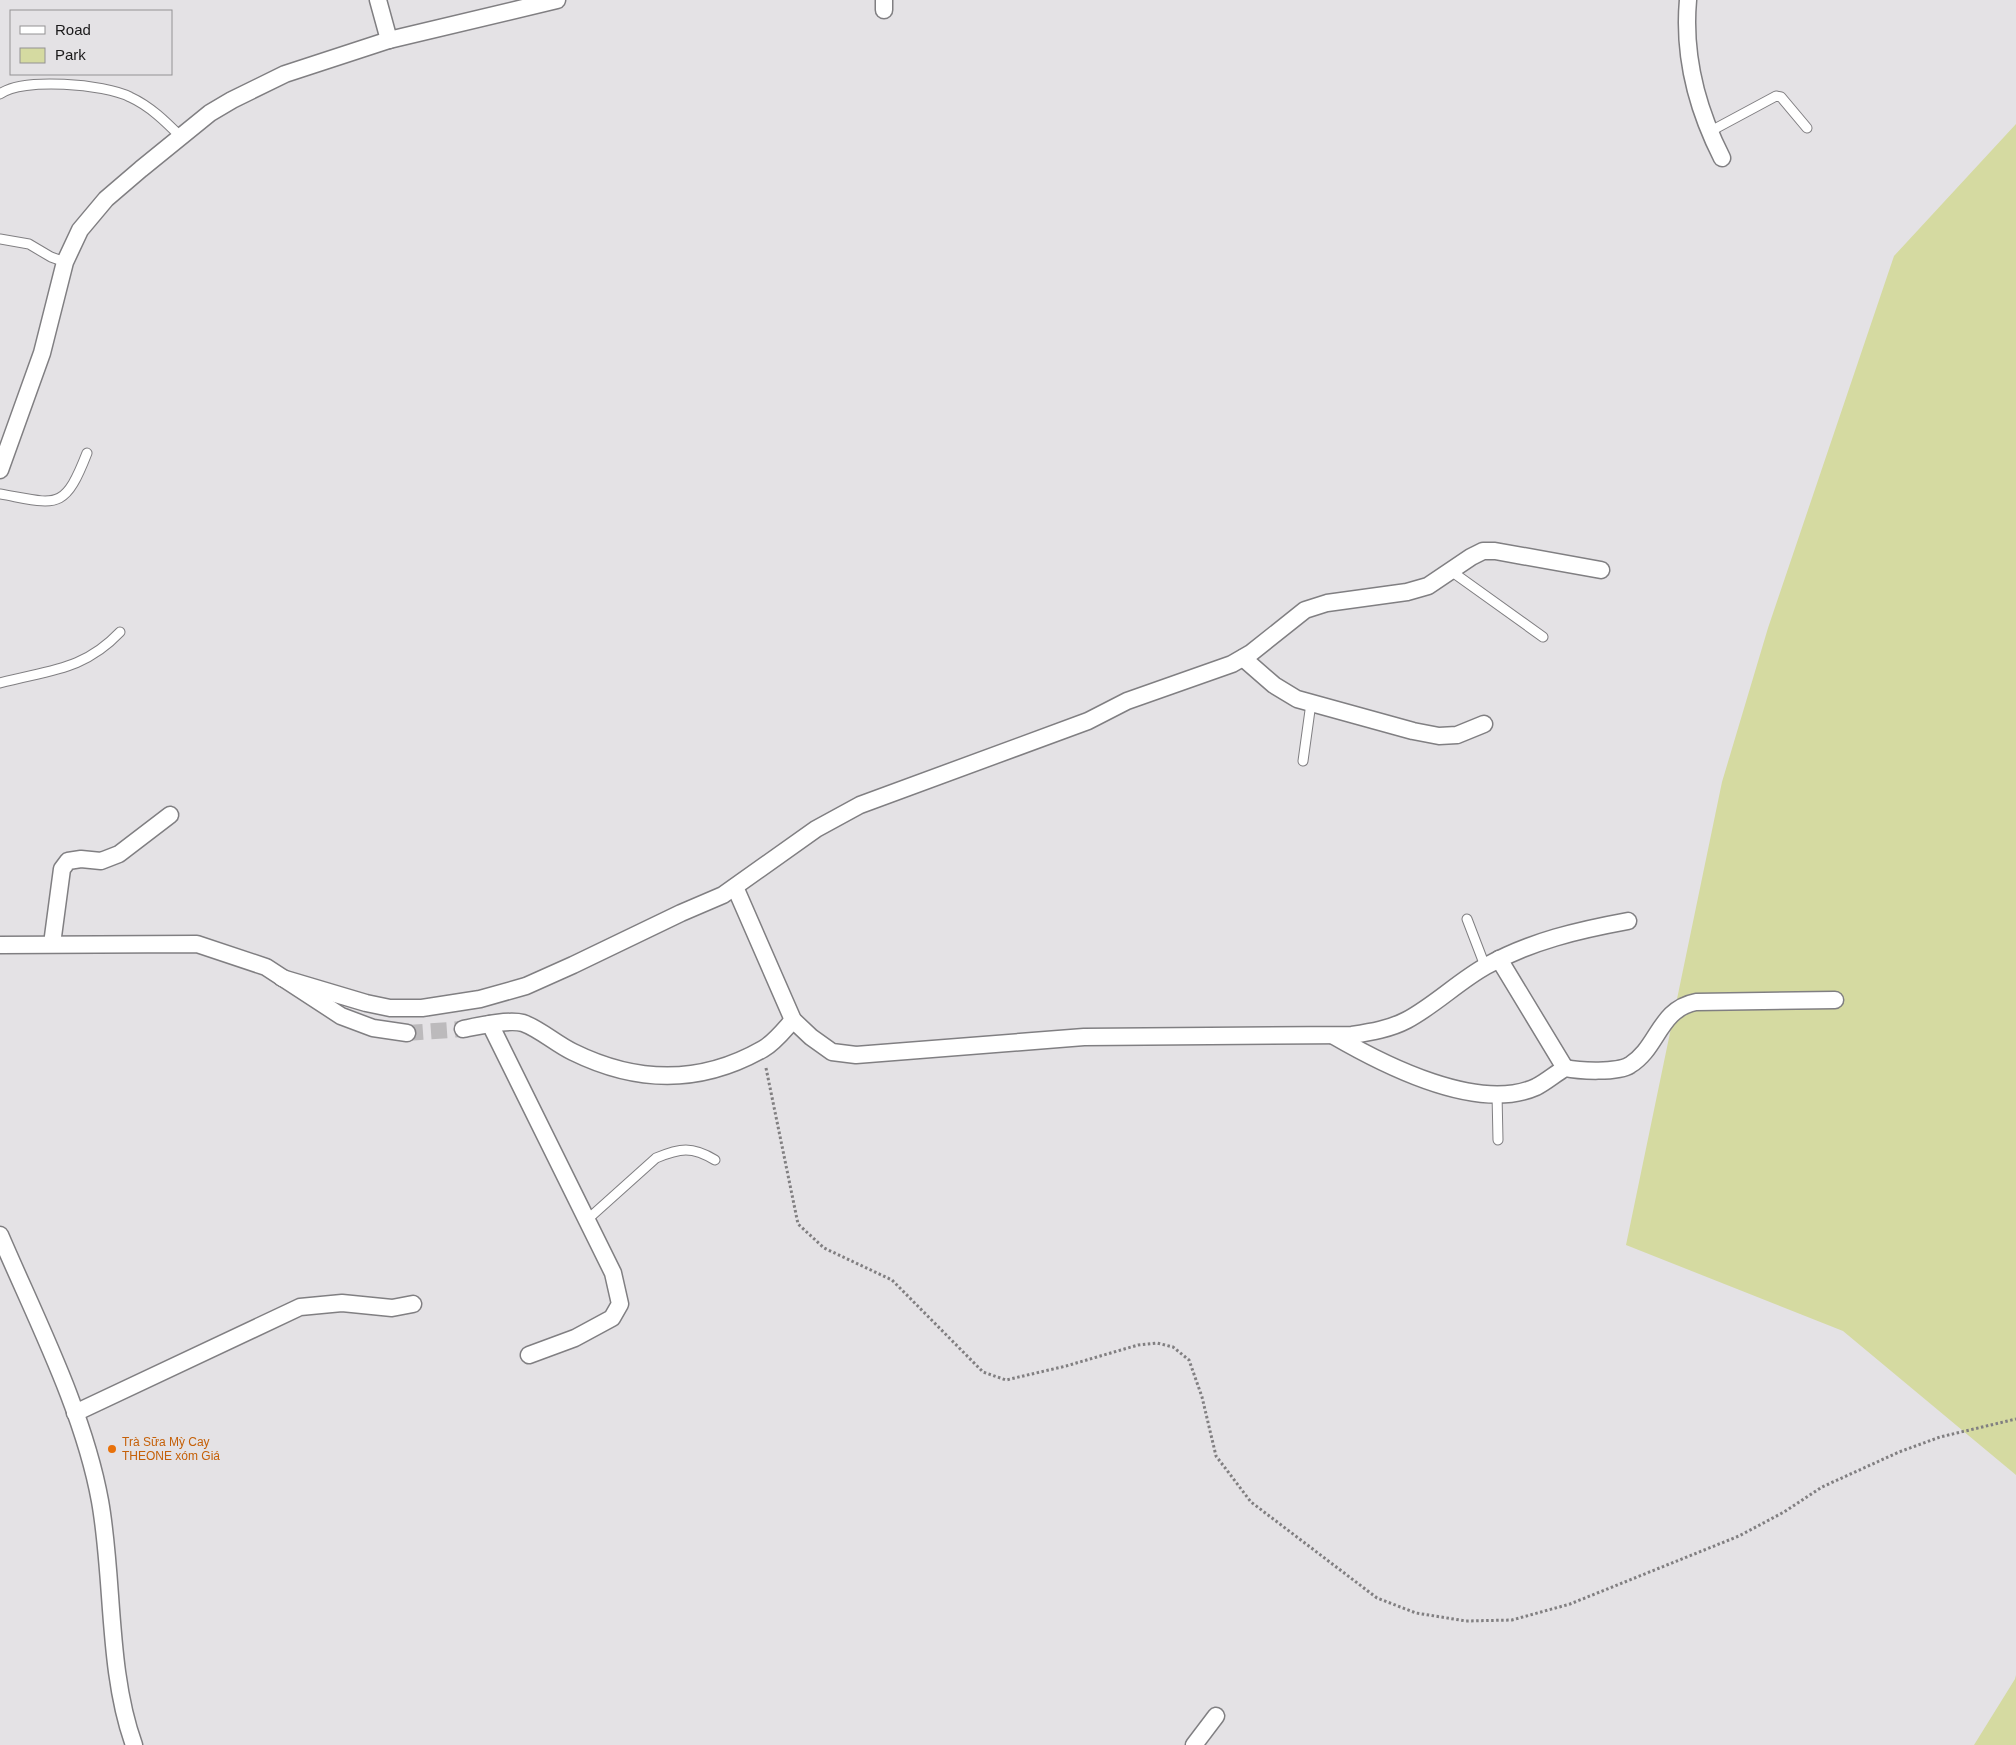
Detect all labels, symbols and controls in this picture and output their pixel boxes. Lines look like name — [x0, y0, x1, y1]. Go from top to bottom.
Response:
legend — [10, 10, 172, 75]
text: Road — [55, 21, 91, 38]
text: Park — [55, 46, 86, 63]
place label: Trà Sữa Mỳ Cay THEONE xóm Giá — [122, 1435, 220, 1463]
marker: Trà Sữa Mỳ Cay THEONE xóm Giá — [106, 1443, 118, 1455]

